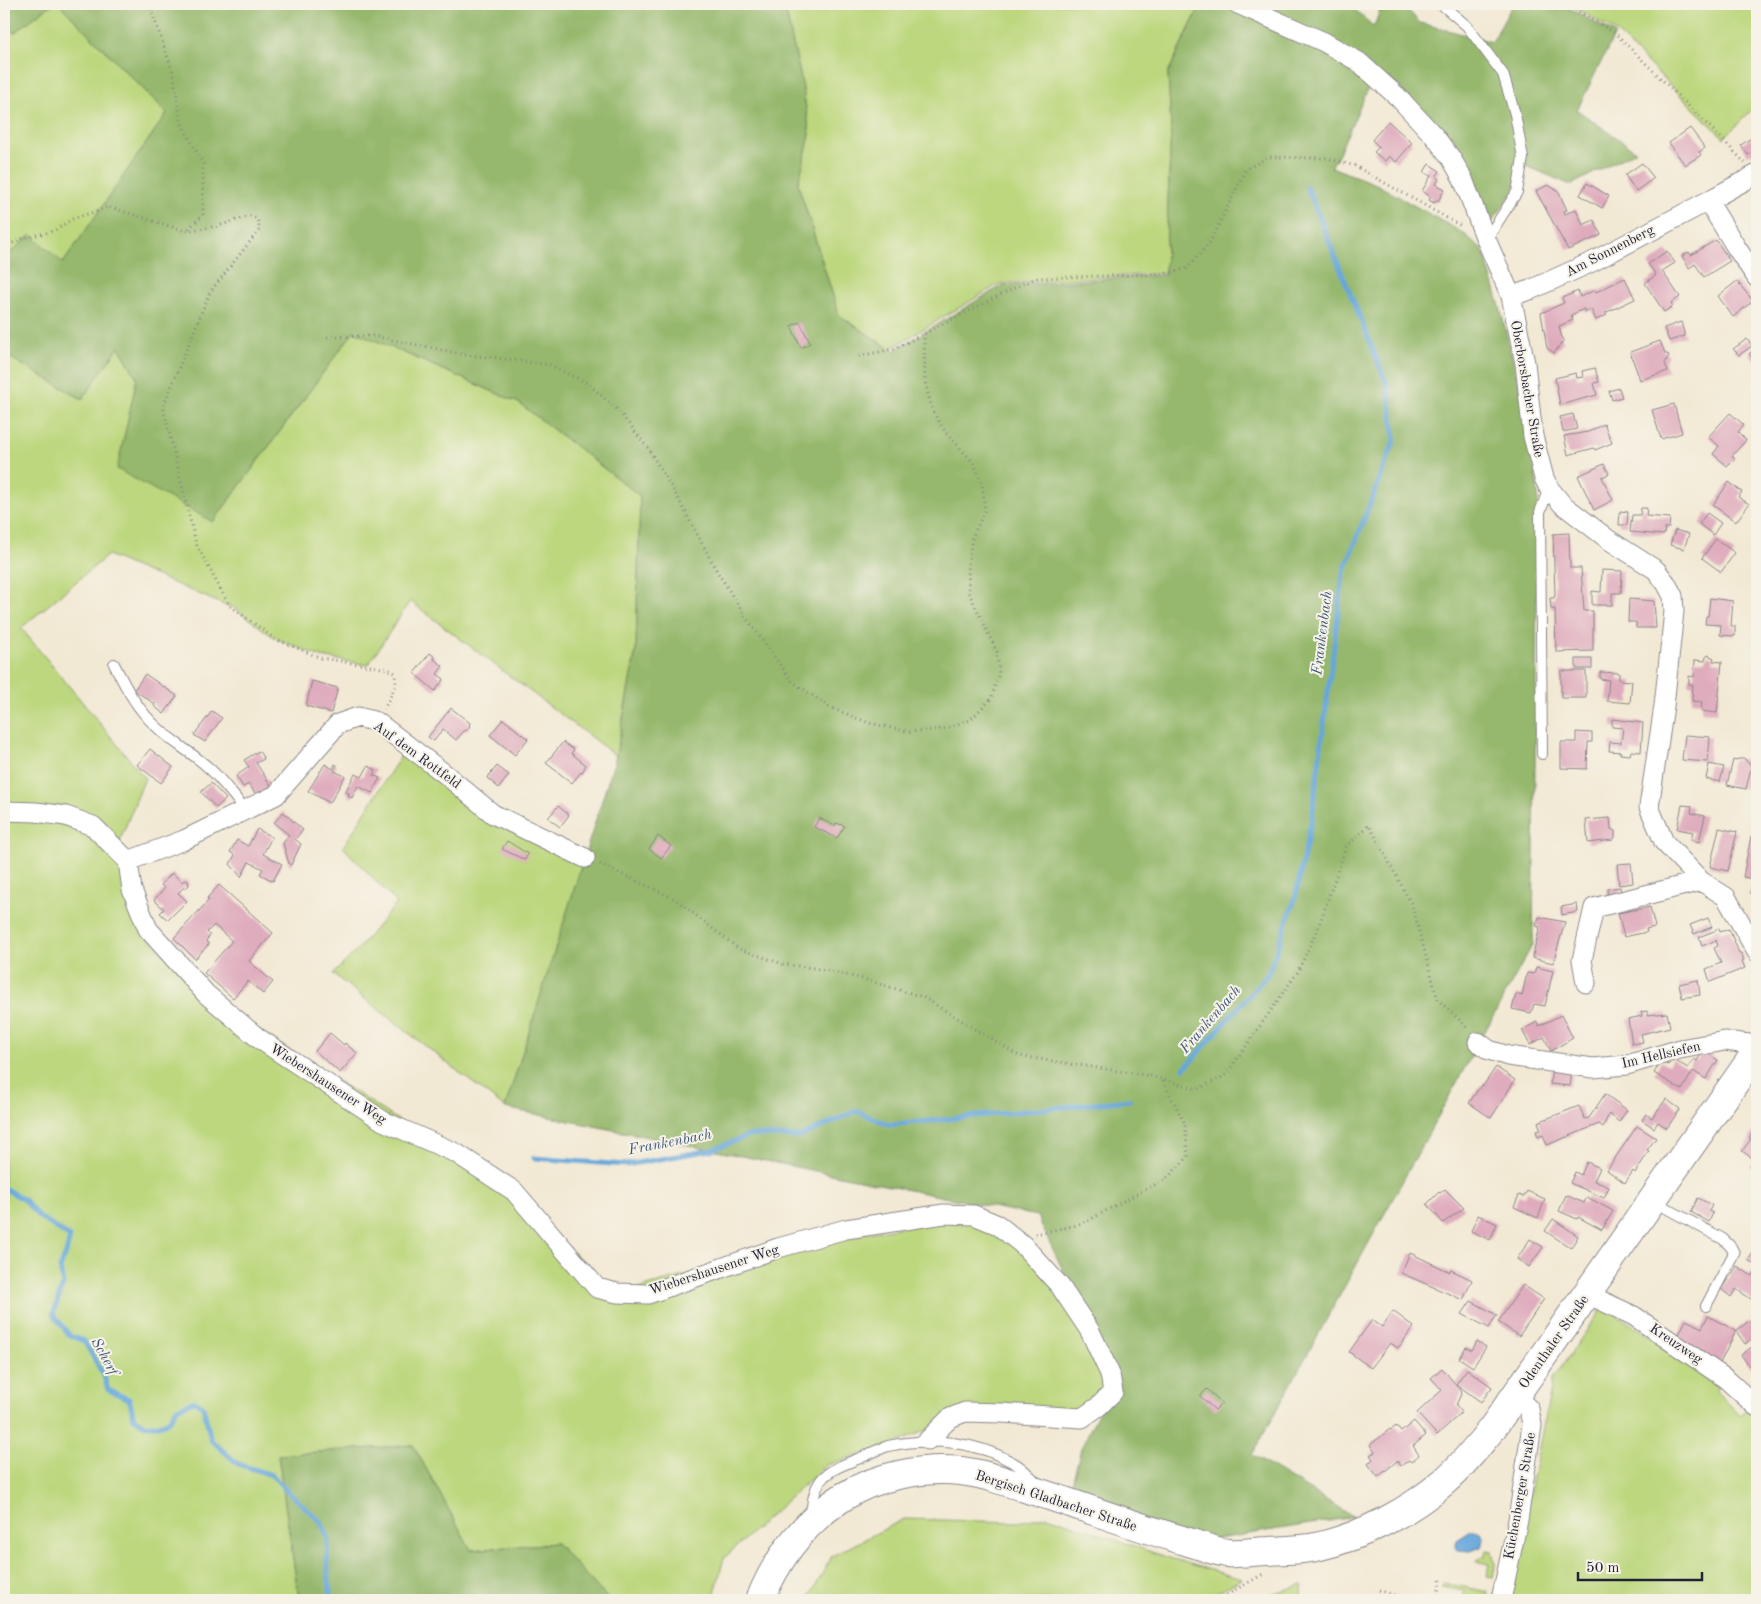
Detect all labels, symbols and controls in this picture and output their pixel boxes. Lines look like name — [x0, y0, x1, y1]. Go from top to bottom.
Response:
street label: Am Sonnenberg — [1563, 222, 1657, 279]
street label: Oberborsbacher Straße — [1508, 319, 1546, 459]
water label: Frankenbach — [1310, 590, 1336, 677]
street label: Auf dem Rottfeld — [371, 719, 463, 791]
water label: Frankenbach — [1177, 983, 1245, 1058]
street label: Im Hellsiefen — [1620, 1039, 1702, 1071]
street label: Wiebershausener Weg — [267, 1041, 389, 1127]
water label: Frankenbach — [626, 1128, 713, 1159]
street label: Wiebershausener Weg — [647, 1242, 781, 1298]
street label: Odenthaler Straße — [1517, 1293, 1591, 1391]
street label: Kreuzweg — [1647, 1321, 1705, 1367]
water label: Scherf — [88, 1336, 121, 1380]
street label: Küchenberger Straße — [1502, 1431, 1538, 1561]
street label: Bergisch Gladbacher Straße — [974, 1468, 1138, 1534]
scale bar — [1578, 1549, 1702, 1581]
text: 50 m — [1586, 1561, 1620, 1576]

